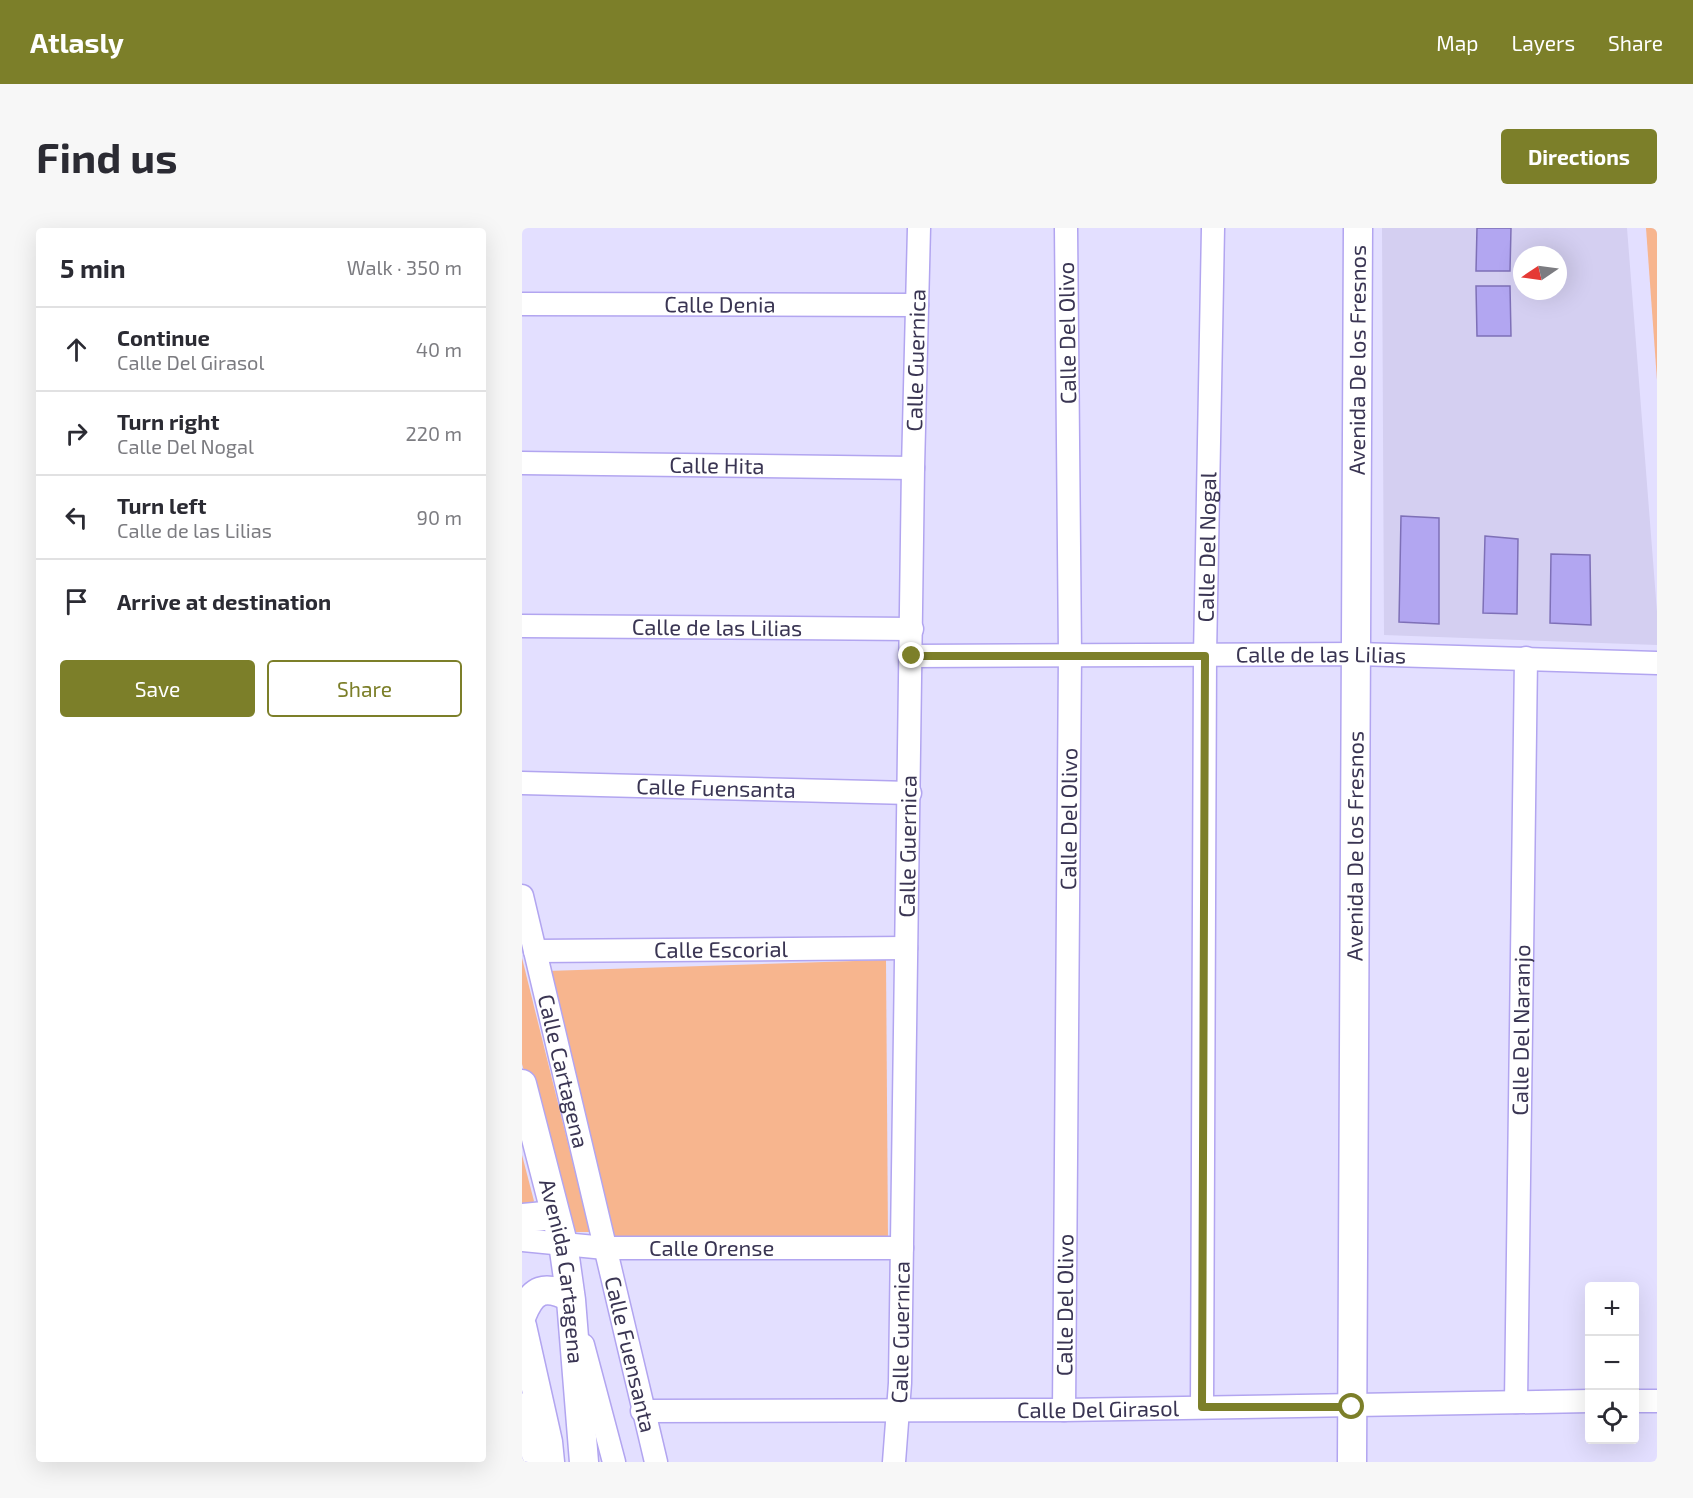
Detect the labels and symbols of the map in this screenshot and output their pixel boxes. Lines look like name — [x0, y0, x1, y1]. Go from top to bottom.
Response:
street label: Avenida De los Fresnos — [1343, 245, 1370, 475]
north arrow — [1513, 246, 1567, 300]
street label: Calle Del Olivo — [1052, 262, 1080, 404]
street label: Calle Guernica — [900, 289, 929, 432]
street label: Calle Denia — [664, 290, 776, 317]
street label: Calle Hita — [669, 451, 765, 478]
street label: Calle Del Nogal — [1192, 471, 1220, 623]
street label: Calle de las Lilias — [632, 613, 802, 640]
street label: Calle de las Lilias — [1236, 640, 1407, 667]
route end — [898, 642, 924, 668]
street label: Avenida De los Fresnos — [1340, 731, 1368, 961]
street label: Calle Del Olivo — [1054, 748, 1081, 890]
street label: Calle Fuensanta — [636, 772, 796, 802]
street label: Calle Guernica — [893, 775, 921, 918]
street label: Calle Escorial — [654, 935, 789, 962]
street label: Calle Del Naranjo — [1506, 944, 1535, 1116]
street label: Calle Cartagena — [534, 991, 595, 1150]
street label: Avenida Cartagena — [535, 1176, 590, 1365]
street label: Calle Orense — [649, 1234, 774, 1260]
street label: Calle Del Olivo — [1050, 1234, 1077, 1376]
street label: Calle Guernica — [884, 1261, 914, 1404]
street label: Calle Fuensanta — [600, 1273, 663, 1435]
route start — [1338, 1393, 1364, 1419]
street label: Calle Del Girasol — [1017, 1394, 1180, 1422]

